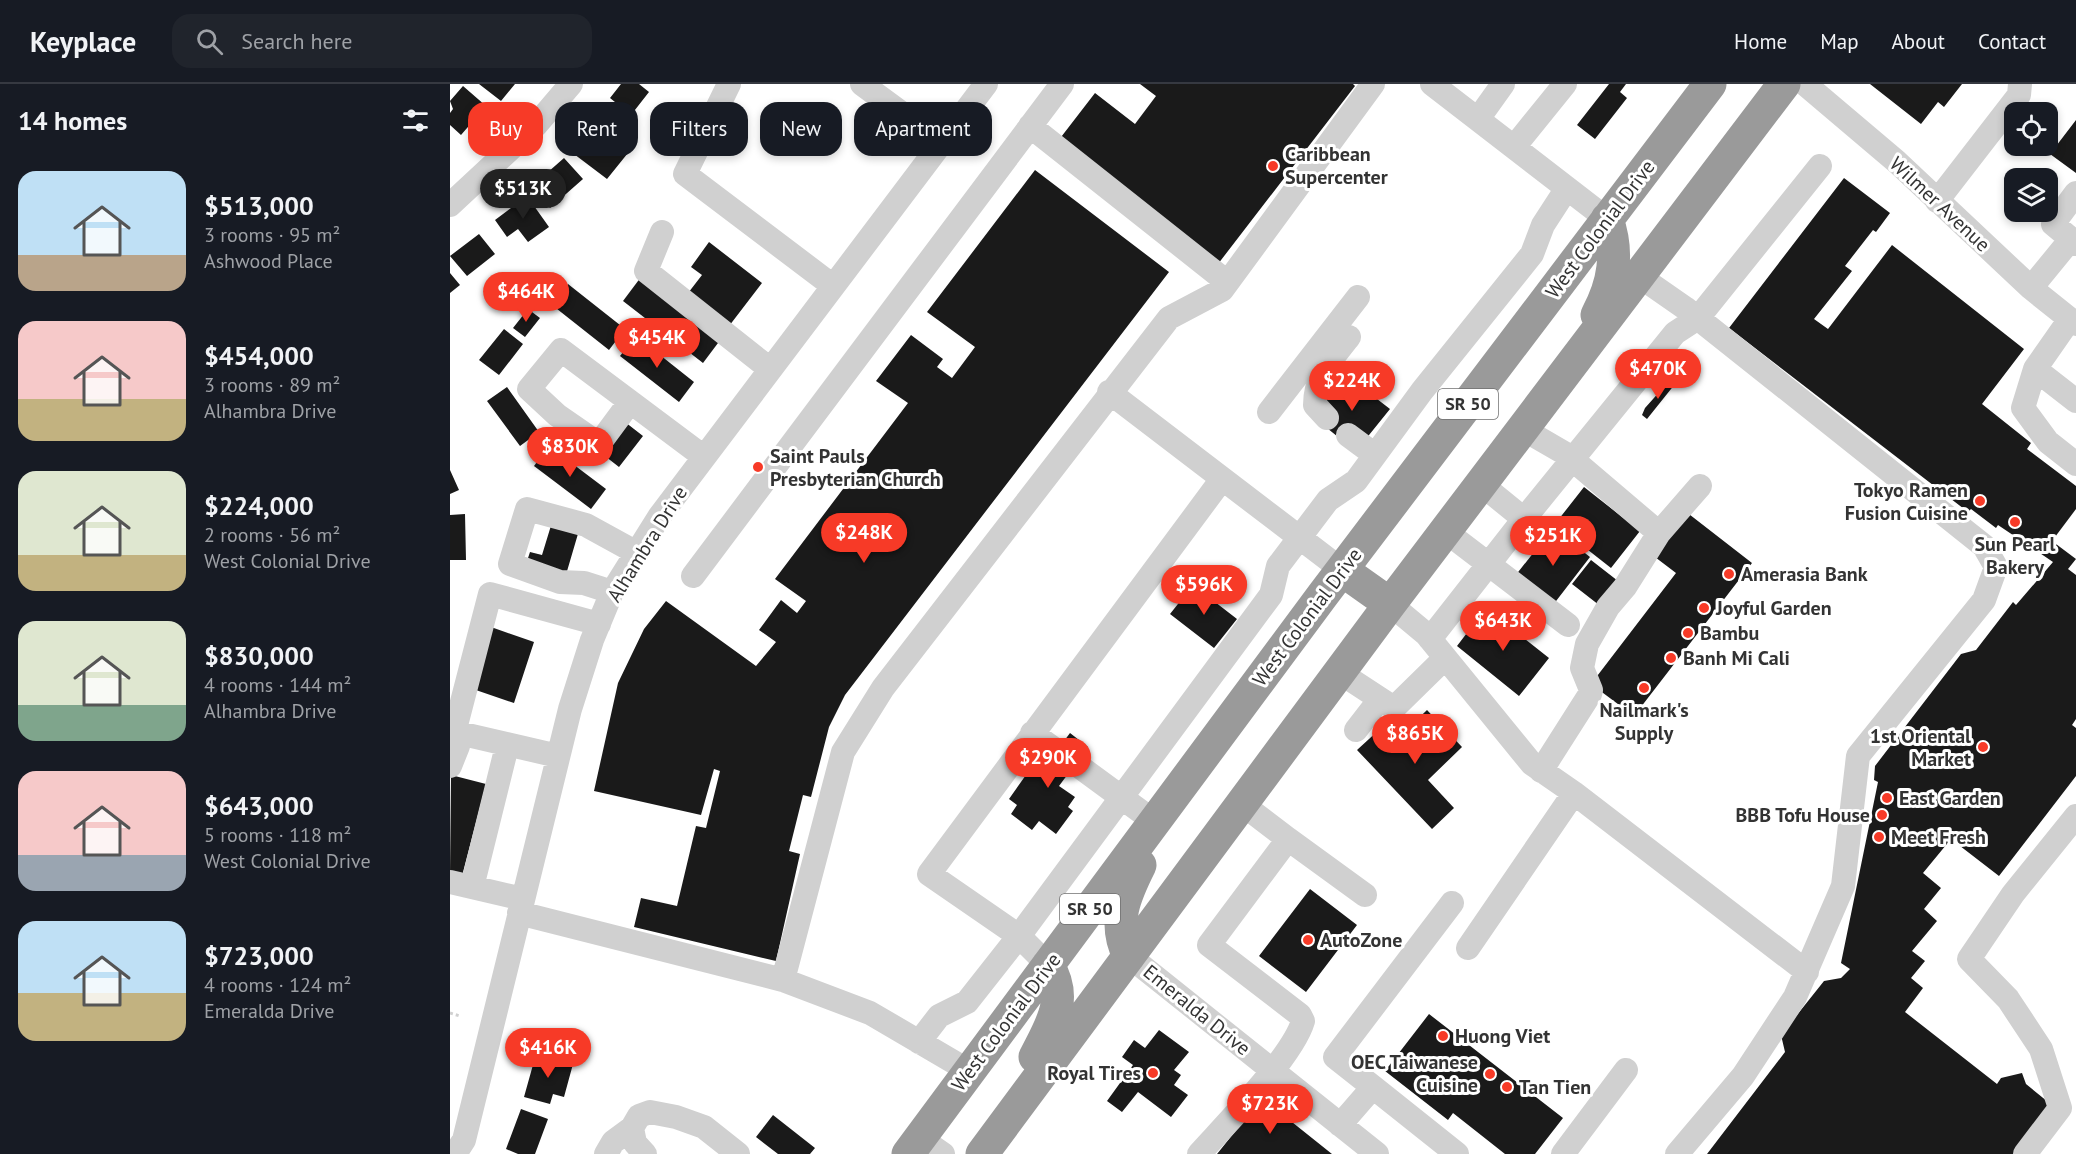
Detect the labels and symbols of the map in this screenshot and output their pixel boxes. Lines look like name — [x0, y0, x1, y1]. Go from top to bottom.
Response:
place label: Caribbean Supercenter — [1285, 141, 1388, 190]
street label: Wilmer Avenue — [1884, 151, 1996, 257]
street label: West Colonial Drive — [1539, 155, 1661, 303]
marker: Caribbean Supercenter — [1266, 159, 1280, 173]
pin: $513K — [481, 169, 565, 220]
pin: $464K — [484, 272, 568, 323]
pin: $454K — [615, 318, 699, 369]
pin: $470K — [1616, 349, 1700, 400]
pin: $224K — [1310, 361, 1394, 412]
road number: SR 50 — [1438, 389, 1498, 419]
pin: $830K — [528, 427, 612, 478]
place label: Saint Pauls Presbyterian Church — [770, 443, 941, 492]
marker: Saint Pauls Presbyterian Church — [751, 460, 765, 474]
place label: Tokyo Ramen Fusion Cuisine — [1845, 477, 1968, 526]
street label: Alhambra Drive — [601, 481, 693, 607]
marker: Tokyo Ramen Fusion Cuisine — [1973, 494, 1987, 508]
pin: $248K — [822, 513, 906, 564]
marker: Sun Pearl Bakery — [2008, 515, 2022, 529]
pin: $251K — [1511, 516, 1595, 567]
place label: Sun Pearl Bakery — [1974, 531, 2056, 580]
street label: West Colonial Drive — [1246, 543, 1368, 691]
place label: Amerasia Bank — [1741, 561, 1868, 587]
pin: $596K — [1162, 565, 1246, 616]
marker: Amerasia Bank — [1722, 567, 1736, 581]
place label: Joyful Garden — [1715, 595, 1832, 621]
pin: $643K — [1461, 601, 1545, 652]
marker: Joyful Garden — [1697, 601, 1711, 615]
place label: Bambu — [1700, 620, 1759, 646]
marker: Bambu — [1681, 626, 1695, 640]
place label: Banh Mi Cali — [1683, 645, 1790, 671]
marker: Banh Mi Cali — [1664, 651, 1678, 665]
marker: Nailmark's Supply — [1637, 681, 1651, 695]
place label: Nailmark's Supply — [1599, 697, 1689, 746]
pin: $865K — [1373, 714, 1457, 765]
place label: 1st Oriental Market — [1870, 723, 1971, 772]
pin: $290K — [1006, 738, 1090, 789]
marker: 1st Oriental Market — [1976, 740, 1990, 754]
place label: East Garden — [1899, 785, 2001, 811]
marker: East Garden — [1880, 791, 1894, 805]
place label: BBB Tofu House — [1736, 802, 1870, 828]
marker: BBB Tofu House — [1875, 808, 1889, 822]
place label: Meet Fresh — [1891, 824, 1986, 850]
marker: Meet Fresh — [1872, 830, 1886, 844]
road number: SR 50 — [1060, 894, 1120, 924]
place label: AutoZone — [1320, 927, 1402, 953]
marker: AutoZone — [1301, 933, 1315, 947]
street label: West Colonial Drive — [945, 948, 1067, 1096]
street label: Emeralda Drive — [1138, 959, 1256, 1061]
place label: Huong Viet — [1455, 1023, 1550, 1049]
pin: $416K — [506, 1028, 590, 1079]
marker: Huong Viet — [1436, 1029, 1450, 1043]
place label: OEC Taiwanese Cuisine — [1351, 1049, 1478, 1098]
place label: Royal Tires — [1047, 1060, 1141, 1086]
marker: Royal Tires — [1146, 1066, 1160, 1080]
marker: OEC Taiwanese Cuisine — [1483, 1067, 1497, 1081]
place label: Tan Tien — [1519, 1074, 1591, 1100]
marker: Tan Tien — [1500, 1080, 1514, 1094]
pin: $723K — [1228, 1084, 1312, 1135]

